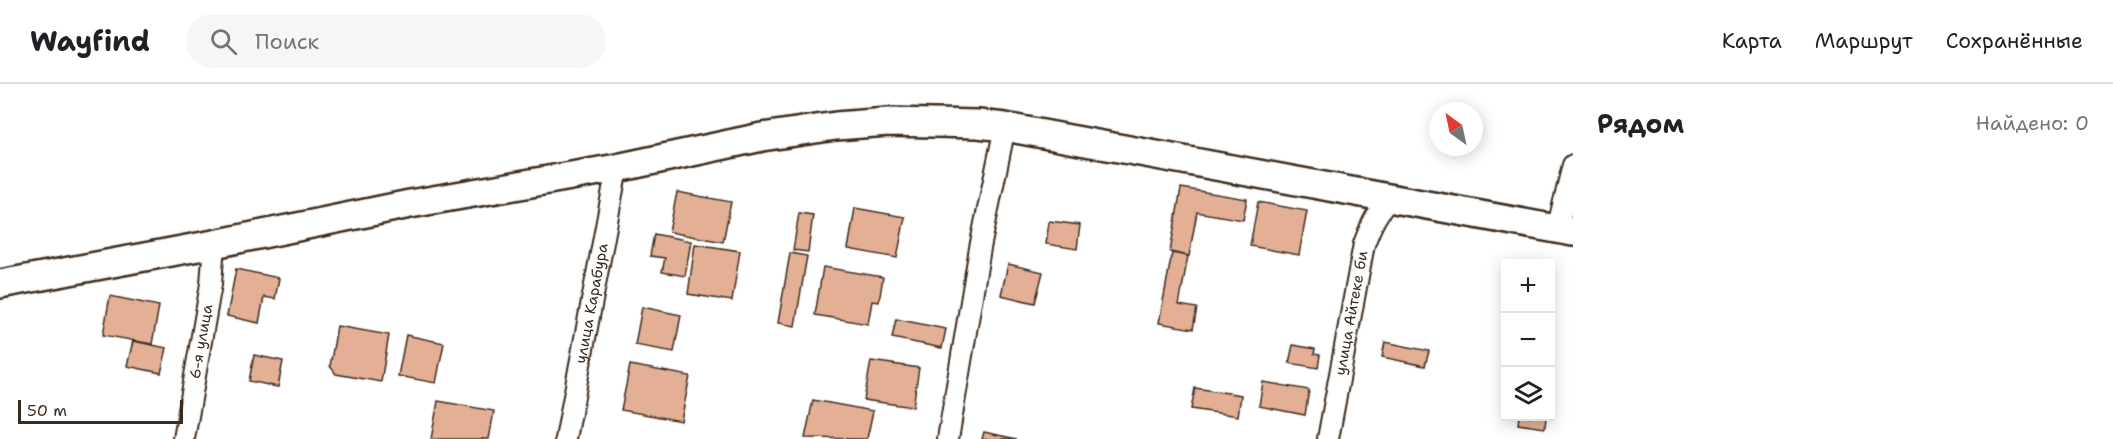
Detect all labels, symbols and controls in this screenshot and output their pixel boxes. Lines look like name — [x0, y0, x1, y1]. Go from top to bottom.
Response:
search box — [186, 14, 606, 68]
text: Wayfind — [30, 22, 150, 60]
icon: search — [207, 25, 240, 58]
text: Поиск — [255, 27, 319, 56]
text: Карта — [1722, 27, 1782, 55]
text: Маршрут — [1815, 27, 1913, 55]
text: Сохранённые — [1946, 27, 2083, 55]
north arrow — [1429, 102, 1483, 156]
text: Рядом — [1597, 106, 1684, 141]
text: Найдено: 0 — [1976, 110, 2089, 136]
street label: улица Карабура — [570, 241, 613, 365]
street label: улица Айтеке би — [1330, 249, 1373, 377]
map controls — [1501, 259, 1555, 421]
button: + — [1501, 259, 1555, 313]
street label: 6-я улица — [185, 302, 217, 380]
button: − — [1501, 313, 1555, 367]
button: layers — [1501, 367, 1555, 421]
scale bar — [18, 397, 183, 424]
text: 50 m — [27, 400, 67, 421]

